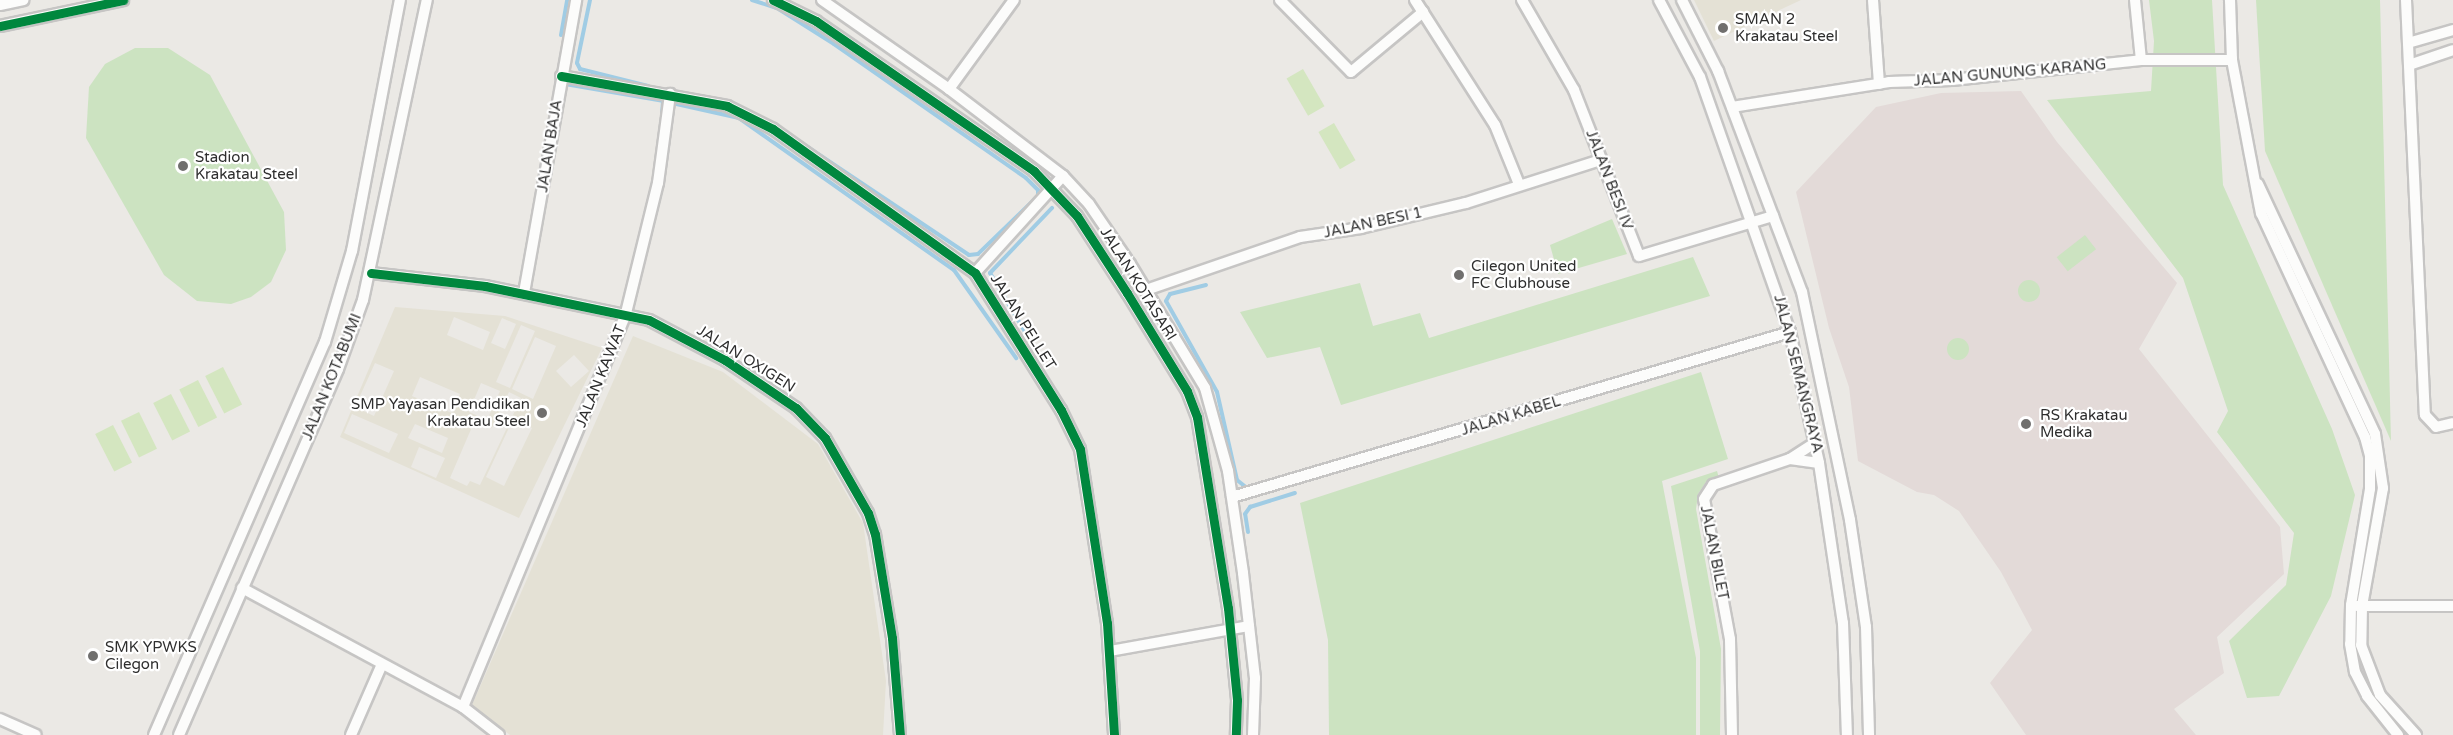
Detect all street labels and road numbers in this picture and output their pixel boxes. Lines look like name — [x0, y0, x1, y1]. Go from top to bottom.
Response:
street label: JALAN GUNUNG KARANG — [1913, 56, 2107, 90]
street label: JALAN BAJA — [534, 98, 566, 194]
street label: JALAN BESI IV — [1582, 127, 1636, 233]
street label: JALAN BESI 1 — [1322, 204, 1424, 242]
street label: JALAN KOTASARI — [1096, 224, 1180, 344]
street label: JALAN PELLET — [986, 271, 1060, 373]
street label: JALAN SEMANGRAYA — [1770, 293, 1826, 455]
street label: JALAN KOTABUMI — [298, 311, 366, 443]
street label: JALAN KAWAT — [572, 322, 630, 430]
street label: JALAN OXIGEN — [693, 322, 799, 396]
street label: JALAN KABEL — [1459, 392, 1563, 440]
street label: JALAN BILET — [1696, 504, 1732, 602]

